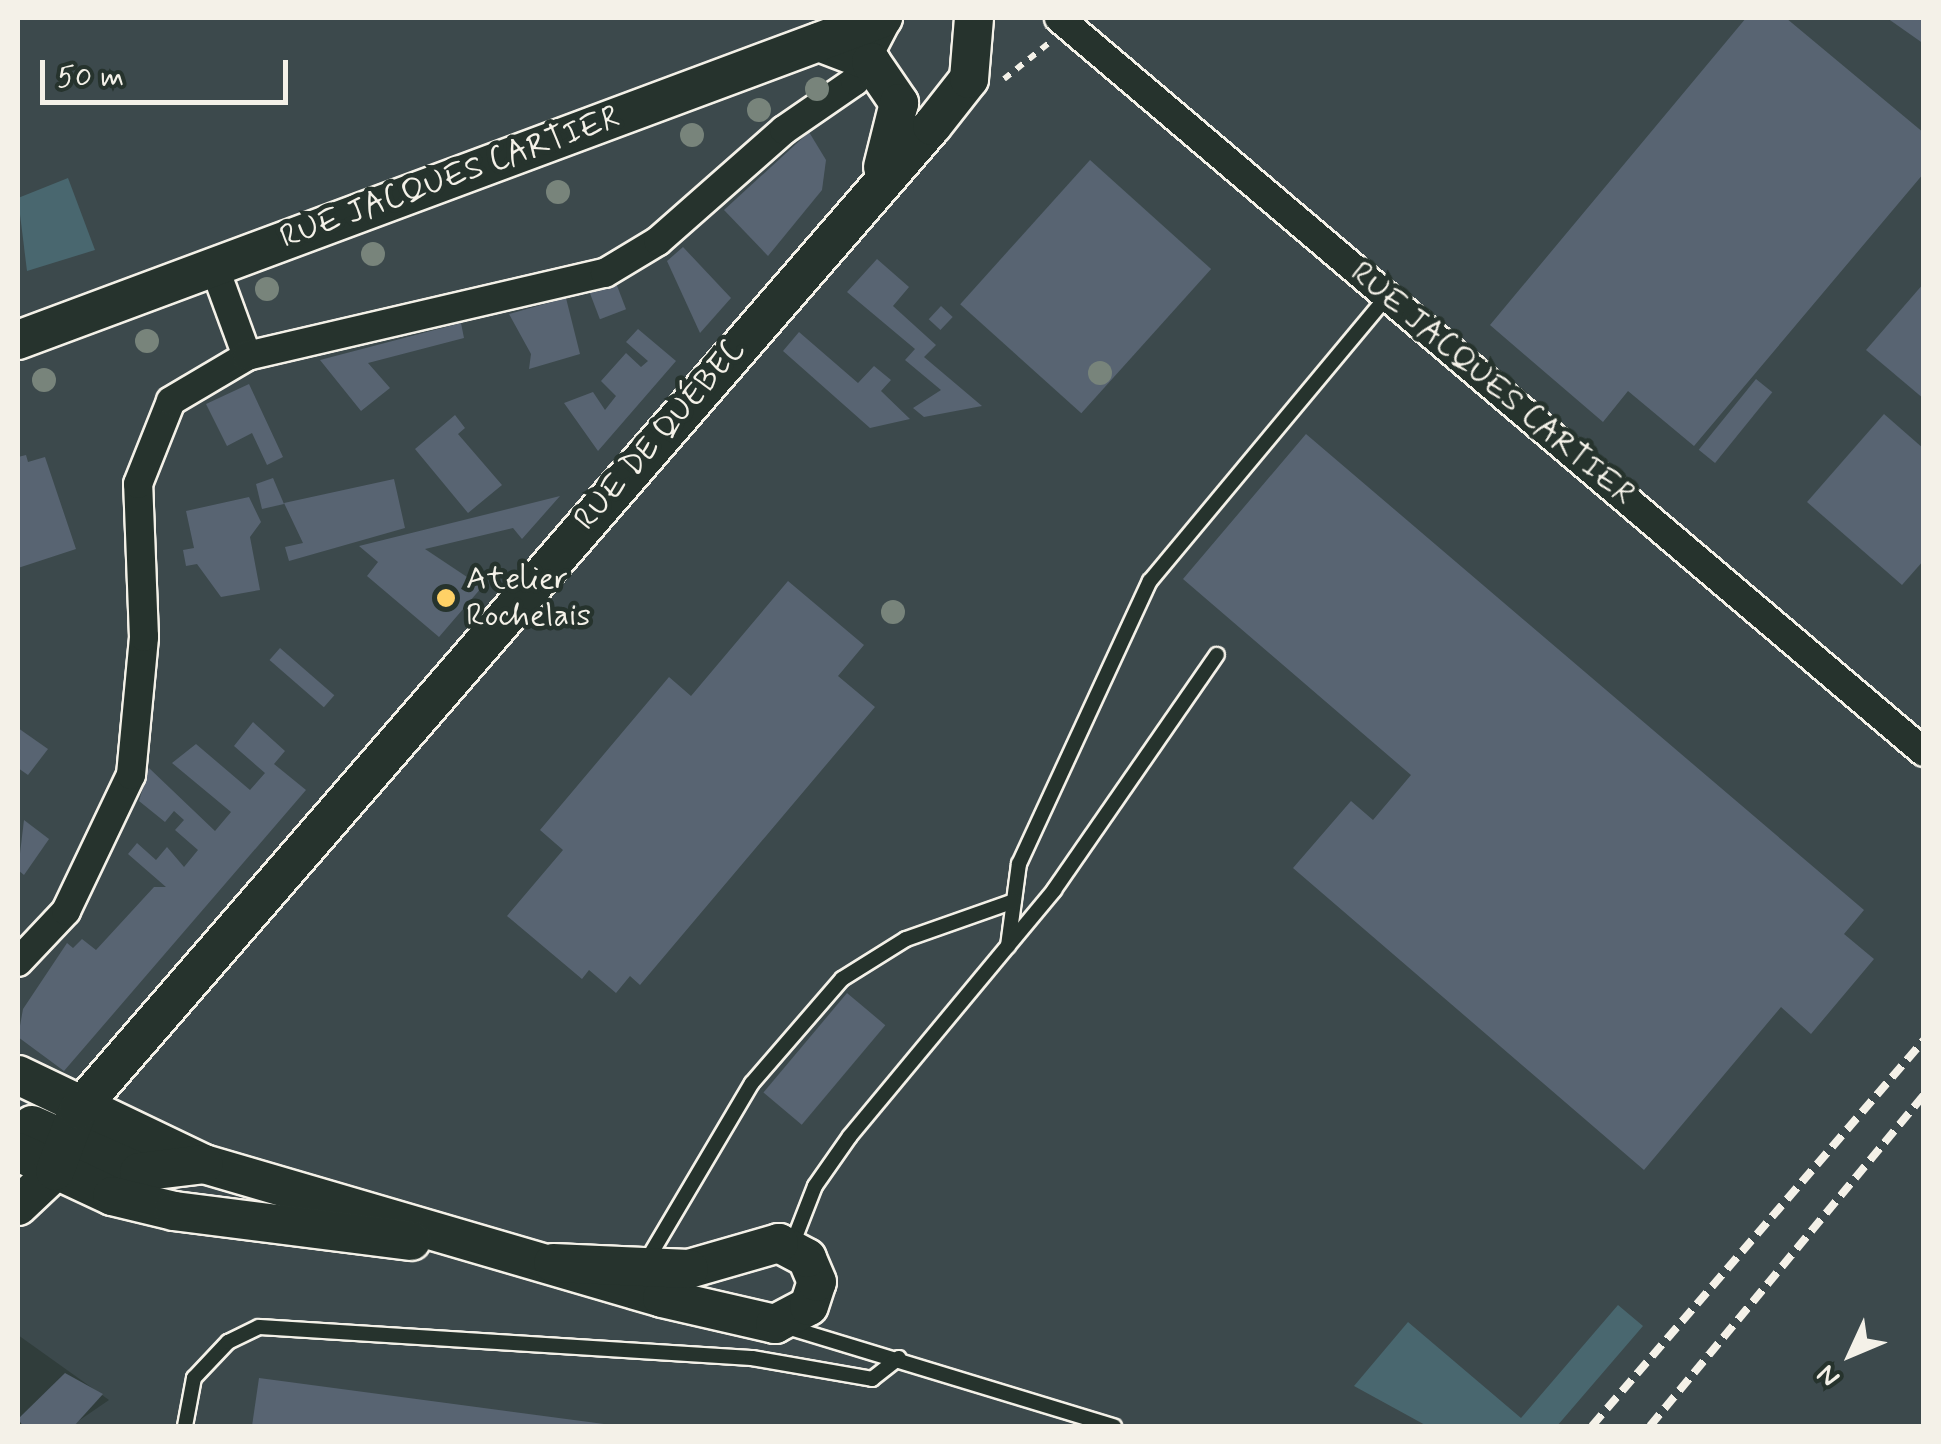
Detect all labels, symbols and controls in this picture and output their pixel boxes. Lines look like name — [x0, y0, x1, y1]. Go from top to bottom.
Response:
scale bar — [45, 40, 292, 102]
text: 50 m — [57, 58, 124, 97]
street label: RUE JACQUES CARTIER — [276, 99, 624, 257]
street label: RUE JACQUES CARTIER — [1343, 255, 1641, 513]
street label: RUE DE QUÉBEC — [567, 332, 753, 538]
place label: Atelier Rochelais — [466, 561, 591, 636]
marker: Atelier Rochelais — [435, 587, 457, 609]
north arrow — [1801, 1304, 1901, 1404]
text: N — [1809, 1356, 1849, 1395]

